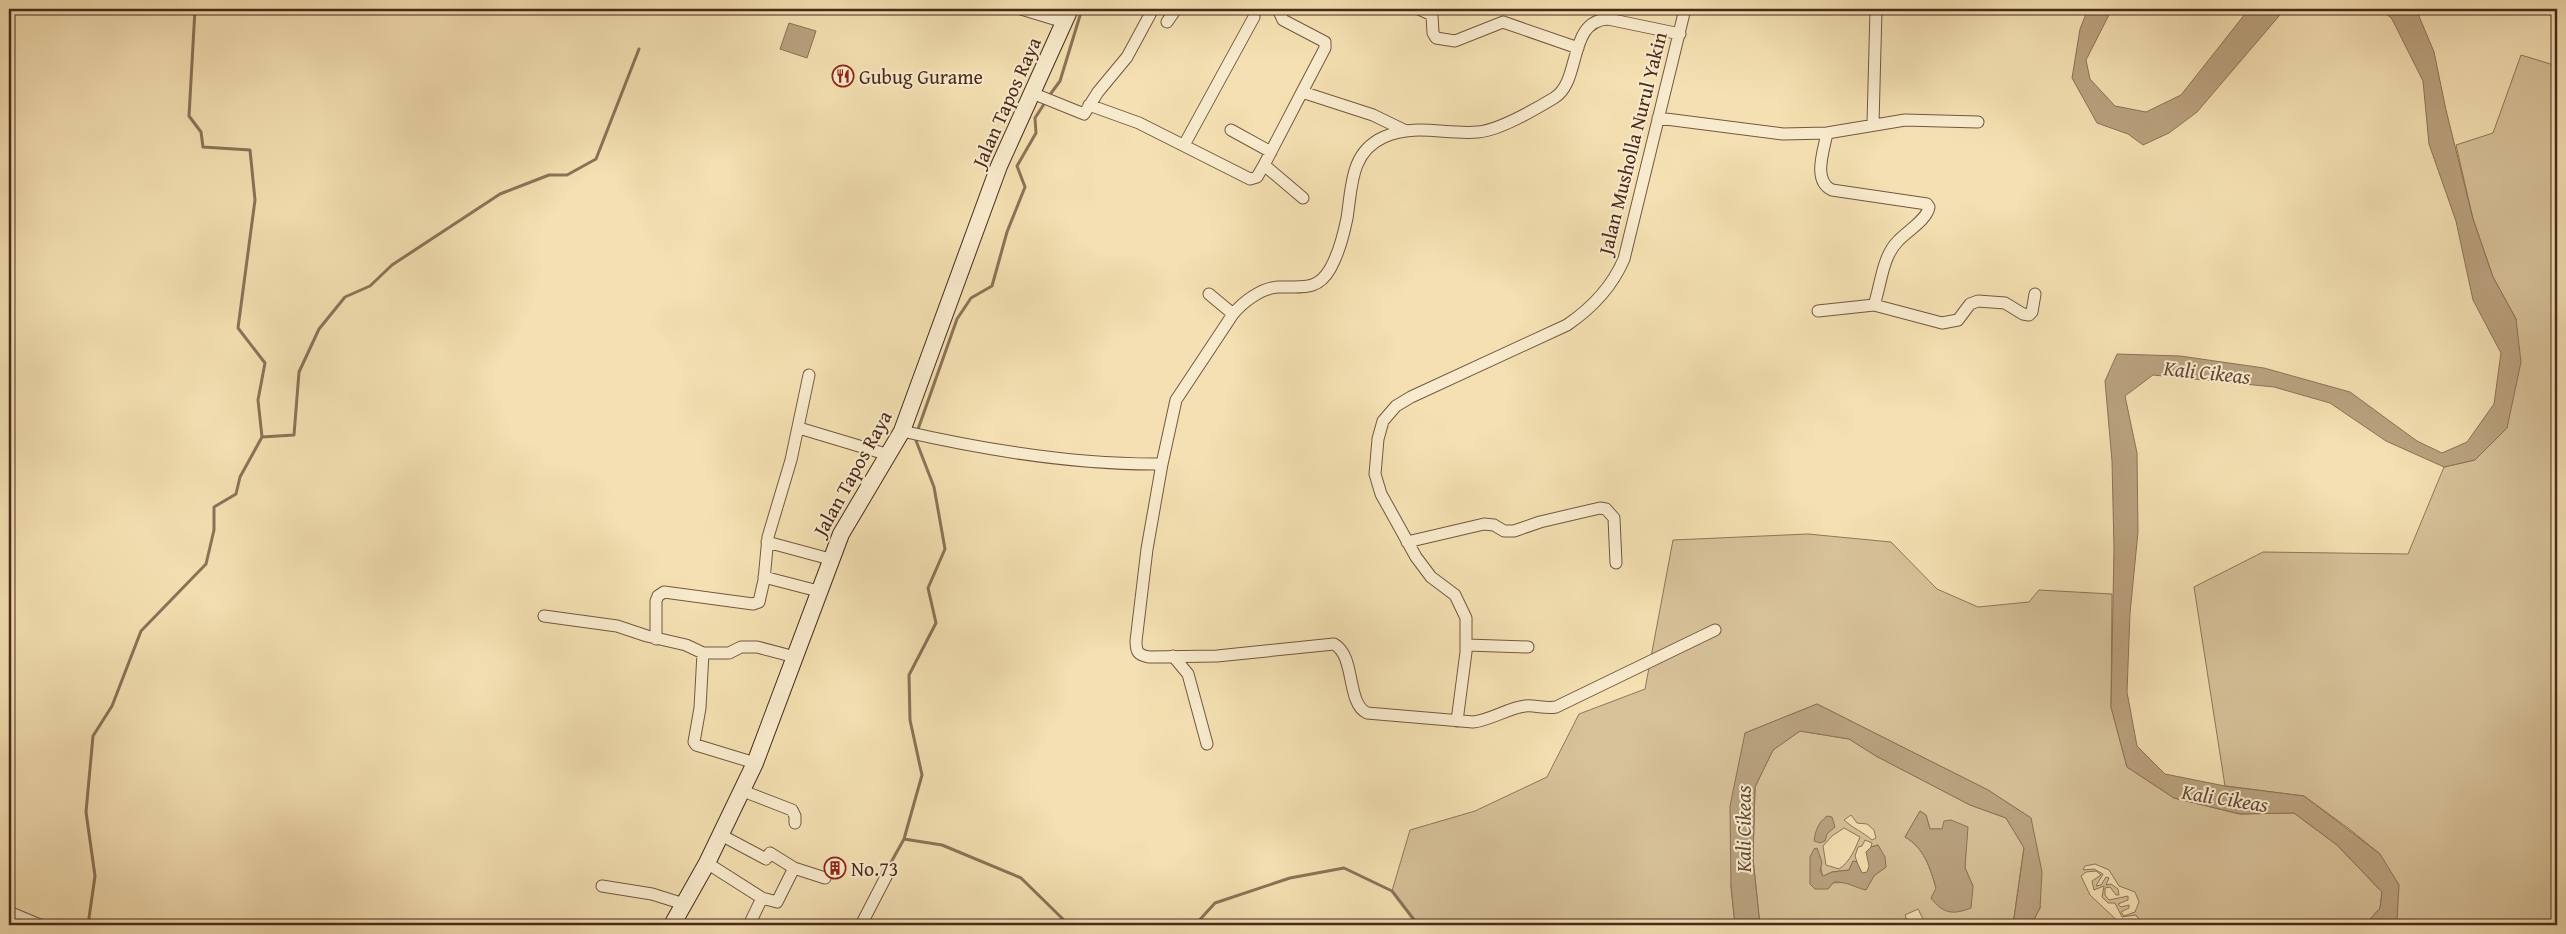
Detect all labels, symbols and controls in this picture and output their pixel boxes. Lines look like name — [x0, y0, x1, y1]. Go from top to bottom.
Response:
street label: Jalan Musholla Nurul Yakin — [1590, 29, 1674, 260]
street label: Jalan Tapos Raya — [963, 32, 1048, 174]
place label: Gubug Gurame — [859, 62, 983, 91]
restaurant icon: Gubug Gurame — [831, 64, 855, 88]
water label: Kali Cikeas — [2161, 352, 2252, 392]
street label: Jalan Tapos Raya — [804, 404, 899, 544]
water label: Kali Cikeas — [2179, 776, 2271, 820]
water label: Kali Cikeas — [1728, 785, 1759, 873]
place label: No.73 — [851, 854, 898, 883]
building icon: No.73 — [823, 856, 847, 880]

